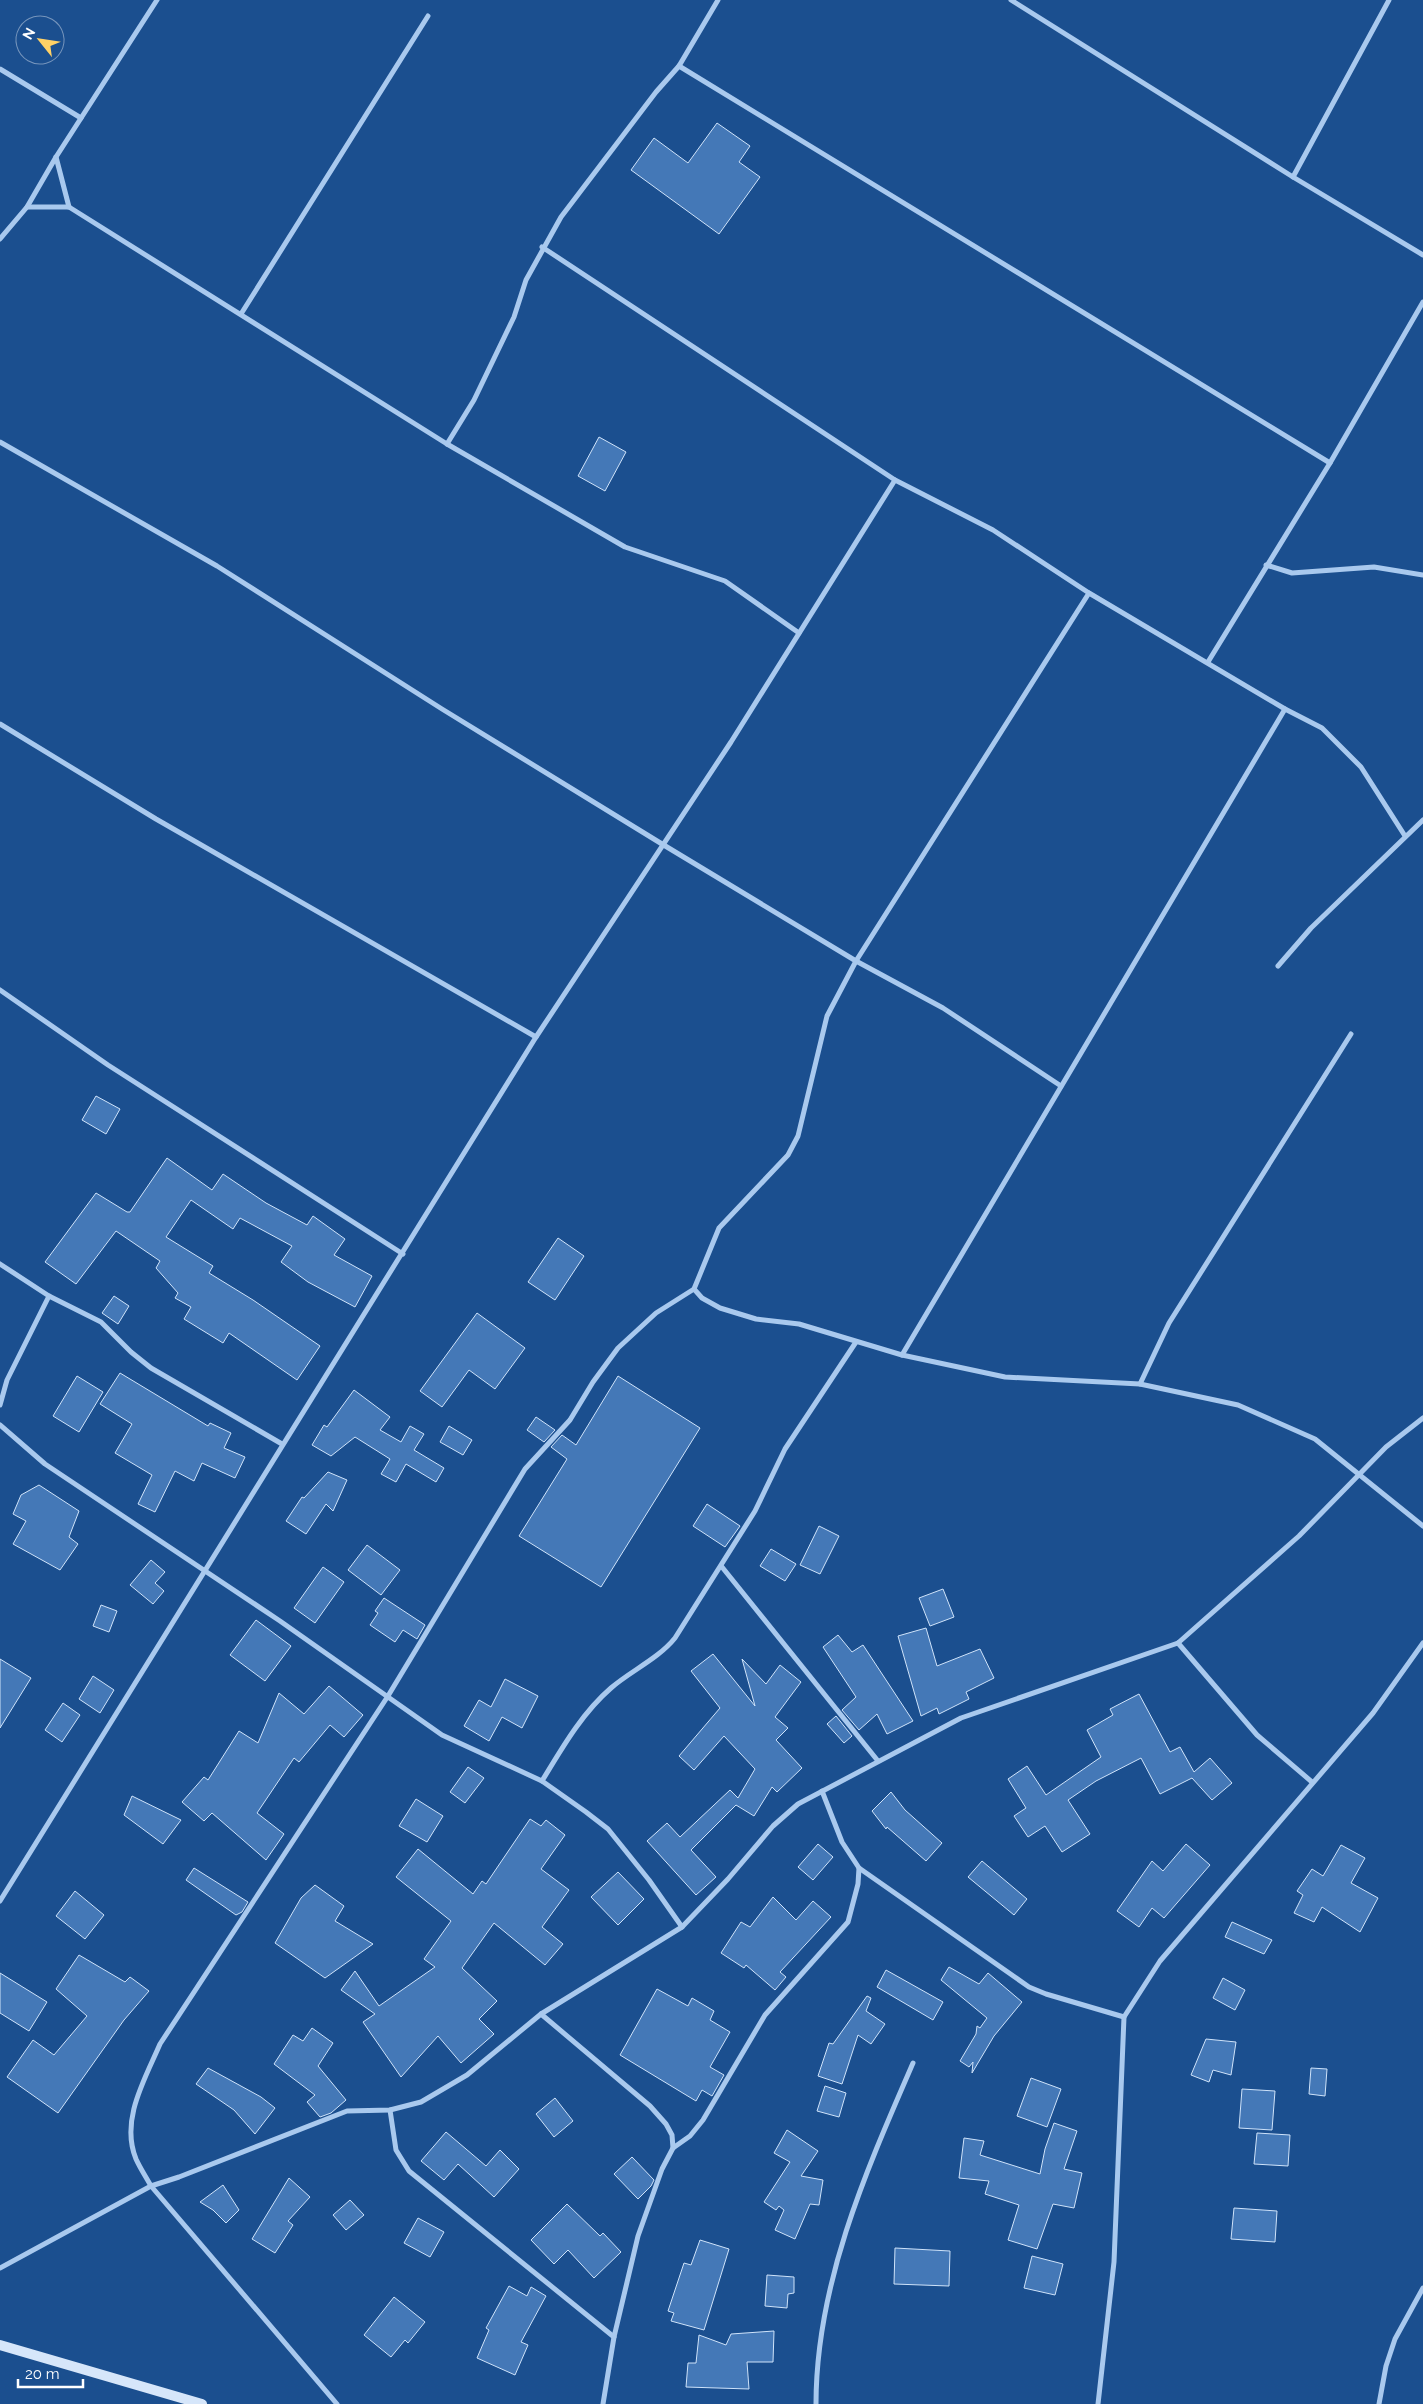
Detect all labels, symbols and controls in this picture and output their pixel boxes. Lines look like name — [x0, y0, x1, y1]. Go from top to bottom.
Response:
north arrow — [15, 15, 65, 65]
text: N — [19, 25, 38, 42]
scale bar — [18, 2356, 82, 2388]
text: 20 m — [25, 2365, 60, 2383]

